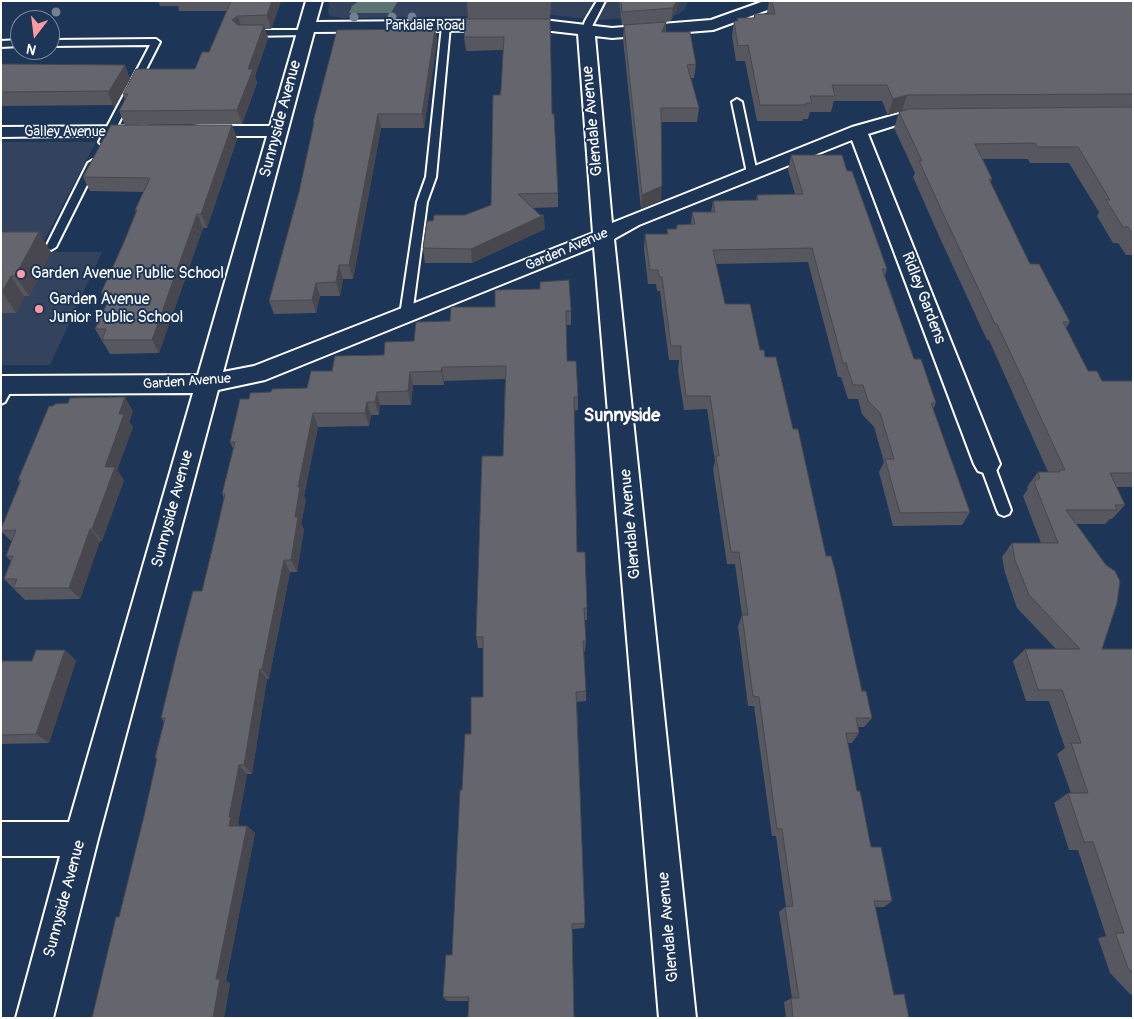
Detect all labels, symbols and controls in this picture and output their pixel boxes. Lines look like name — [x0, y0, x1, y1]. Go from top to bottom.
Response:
north arrow — [10, 10, 60, 60]
street label: Parkdale Road — [385, 18, 465, 34]
text: N — [24, 40, 38, 58]
street label: Sunnyside Avenue — [256, 58, 306, 180]
street label: Glendale Avenue — [579, 65, 607, 177]
street label: Galley Avenue — [24, 124, 106, 140]
street label: Garden Avenue — [523, 225, 611, 275]
street label: Ridley Gardens — [897, 249, 949, 347]
place label: Garden Avenue Public School — [31, 264, 224, 284]
marker: Garden Avenue Public School — [15, 268, 27, 280]
place label: Garden Avenue Junior Public School — [49, 290, 183, 328]
marker: Garden Avenue Junior Public School — [33, 303, 45, 315]
street label: Garden Avenue — [142, 371, 232, 393]
district label: Sunnyside — [584, 405, 660, 427]
street label: Sunnyside Avenue — [148, 448, 198, 570]
street label: Glendale Avenue — [617, 468, 645, 580]
street label: Sunnyside Avenue — [40, 838, 90, 960]
street label: Glendale Avenue — [655, 871, 683, 983]

